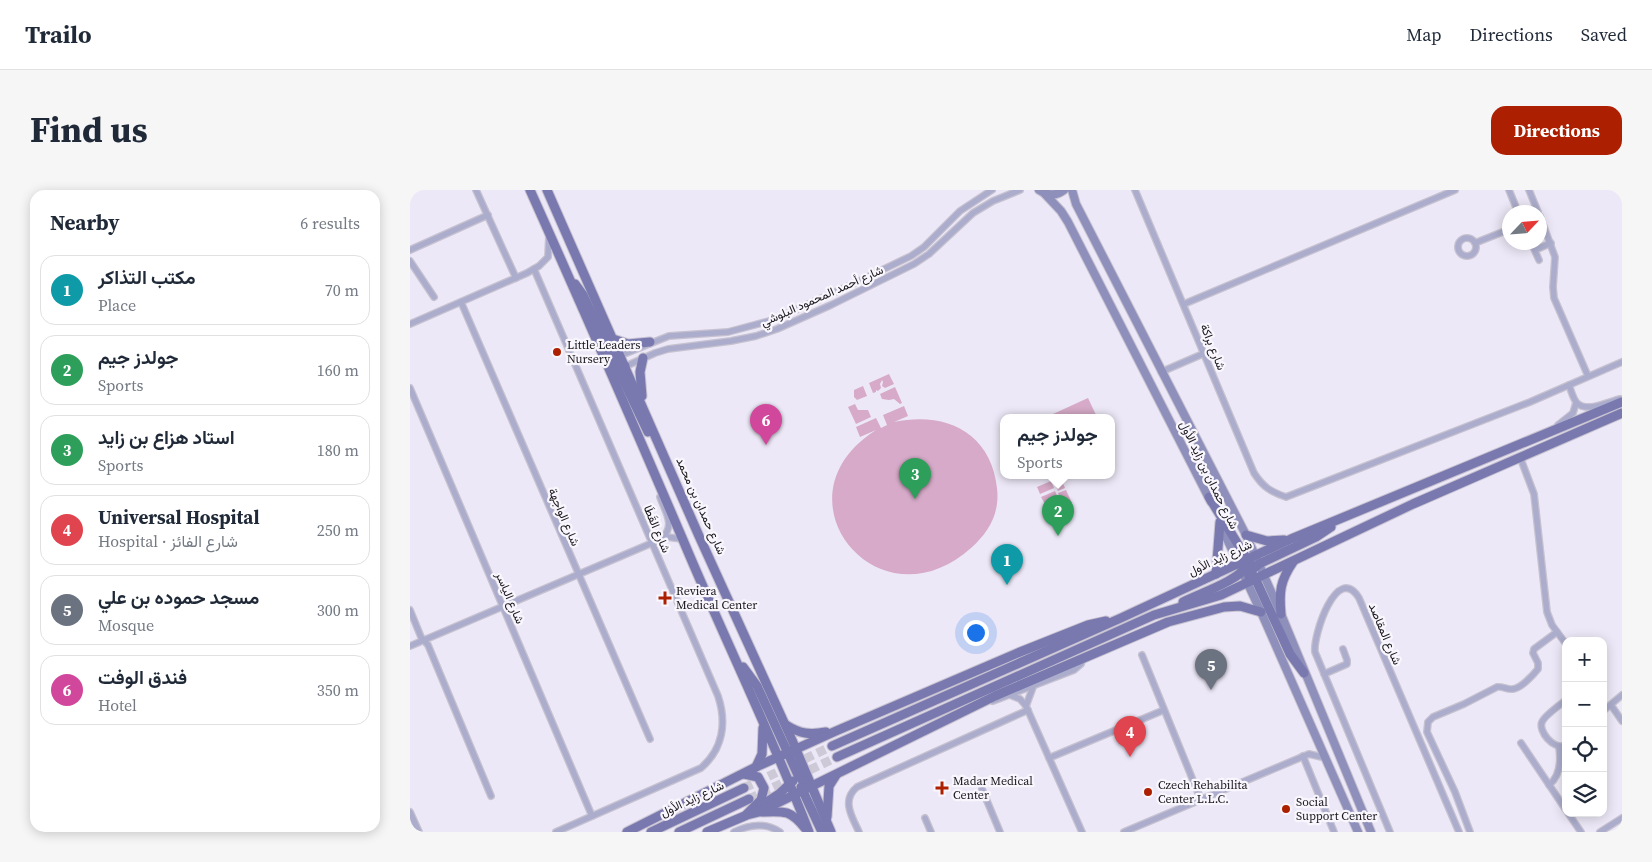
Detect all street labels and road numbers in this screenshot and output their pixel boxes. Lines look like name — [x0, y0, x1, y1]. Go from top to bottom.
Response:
street label: شارع أحمد المحمود البلوشي — [758, 262, 887, 332]
street label: شارع براكة — [1196, 321, 1230, 373]
street label: شارع حمدان بن زايد الأول — [1175, 418, 1242, 532]
street label: شارع حمدان بن محمد — [671, 455, 730, 558]
street label: شارع الواجهة — [544, 486, 583, 549]
street label: شارع القَطَا — [639, 503, 674, 556]
street label: شارع زايد الأول — [1186, 536, 1255, 581]
street label: شارع الياسر — [491, 569, 528, 627]
street label: شارع المقاصد — [1364, 601, 1405, 668]
street label: شارع زايد الأول — [658, 777, 727, 822]

